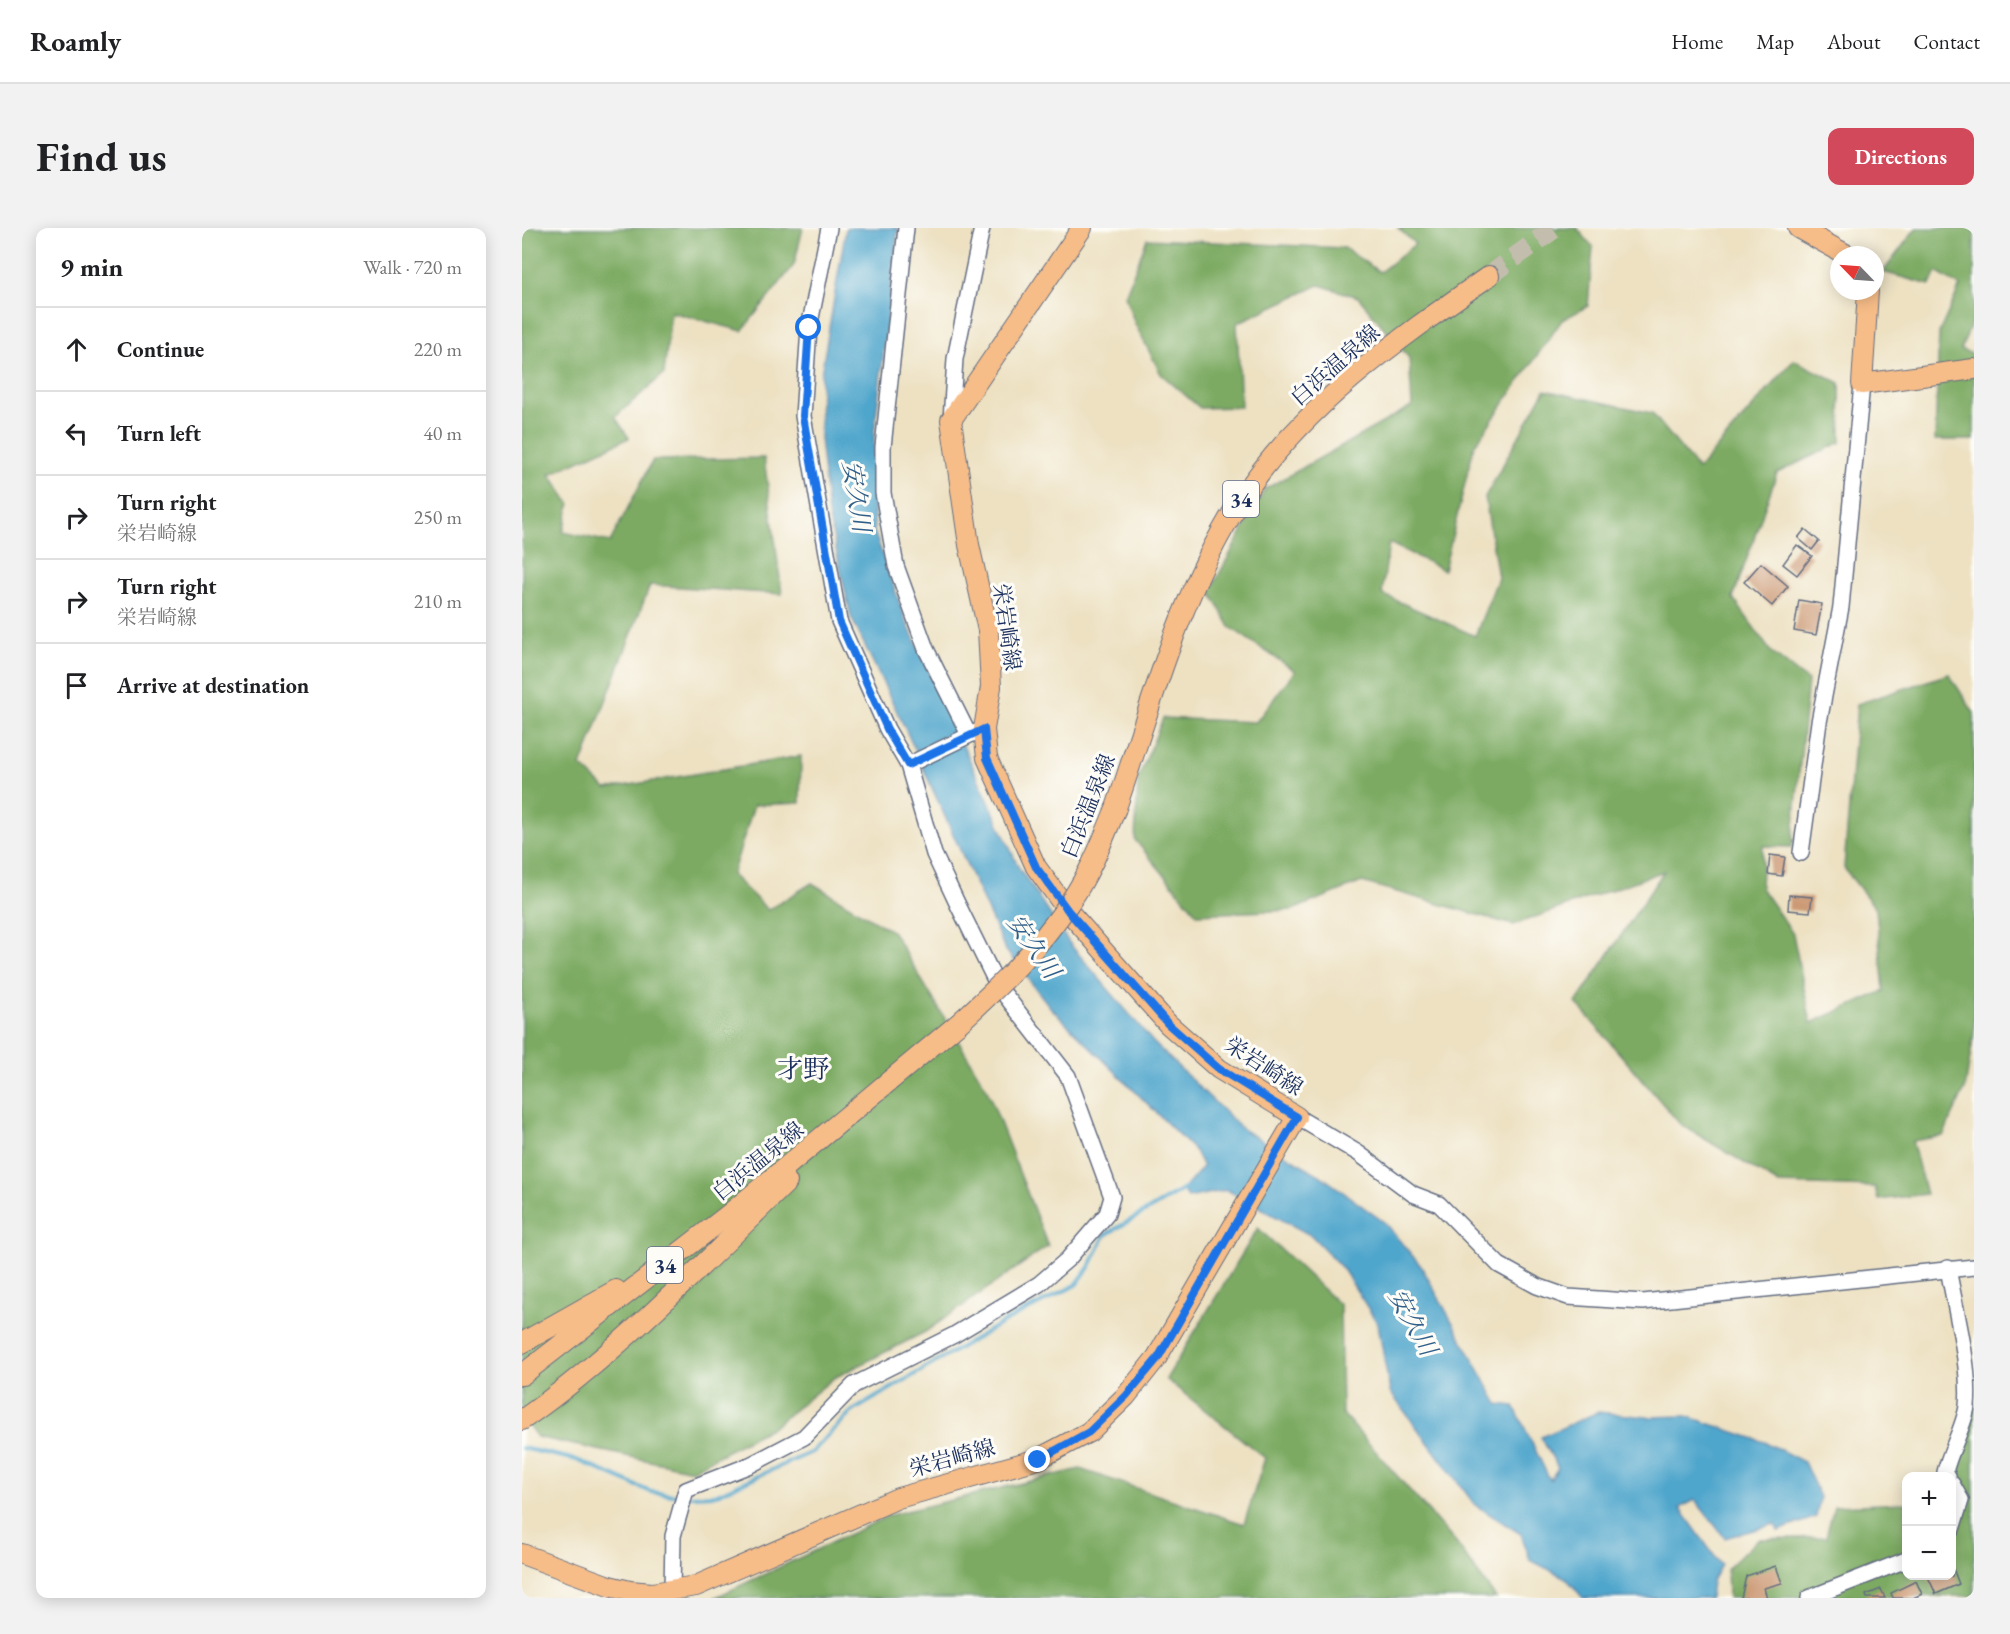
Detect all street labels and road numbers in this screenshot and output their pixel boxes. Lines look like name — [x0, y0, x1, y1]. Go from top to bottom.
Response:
street label: 白浜温泉線 — [1284, 318, 1386, 412]
road number: 34 — [1223, 481, 1259, 517]
street label: 栄岩崎線 — [987, 581, 1027, 673]
street label: 白浜温泉線 — [1054, 750, 1122, 862]
street label: 栄岩崎線 — [1219, 1030, 1309, 1102]
street label: 白浜温泉線 — [706, 1115, 810, 1207]
road number: 34 — [647, 1247, 683, 1283]
street label: 栄岩崎線 — [906, 1433, 998, 1483]

